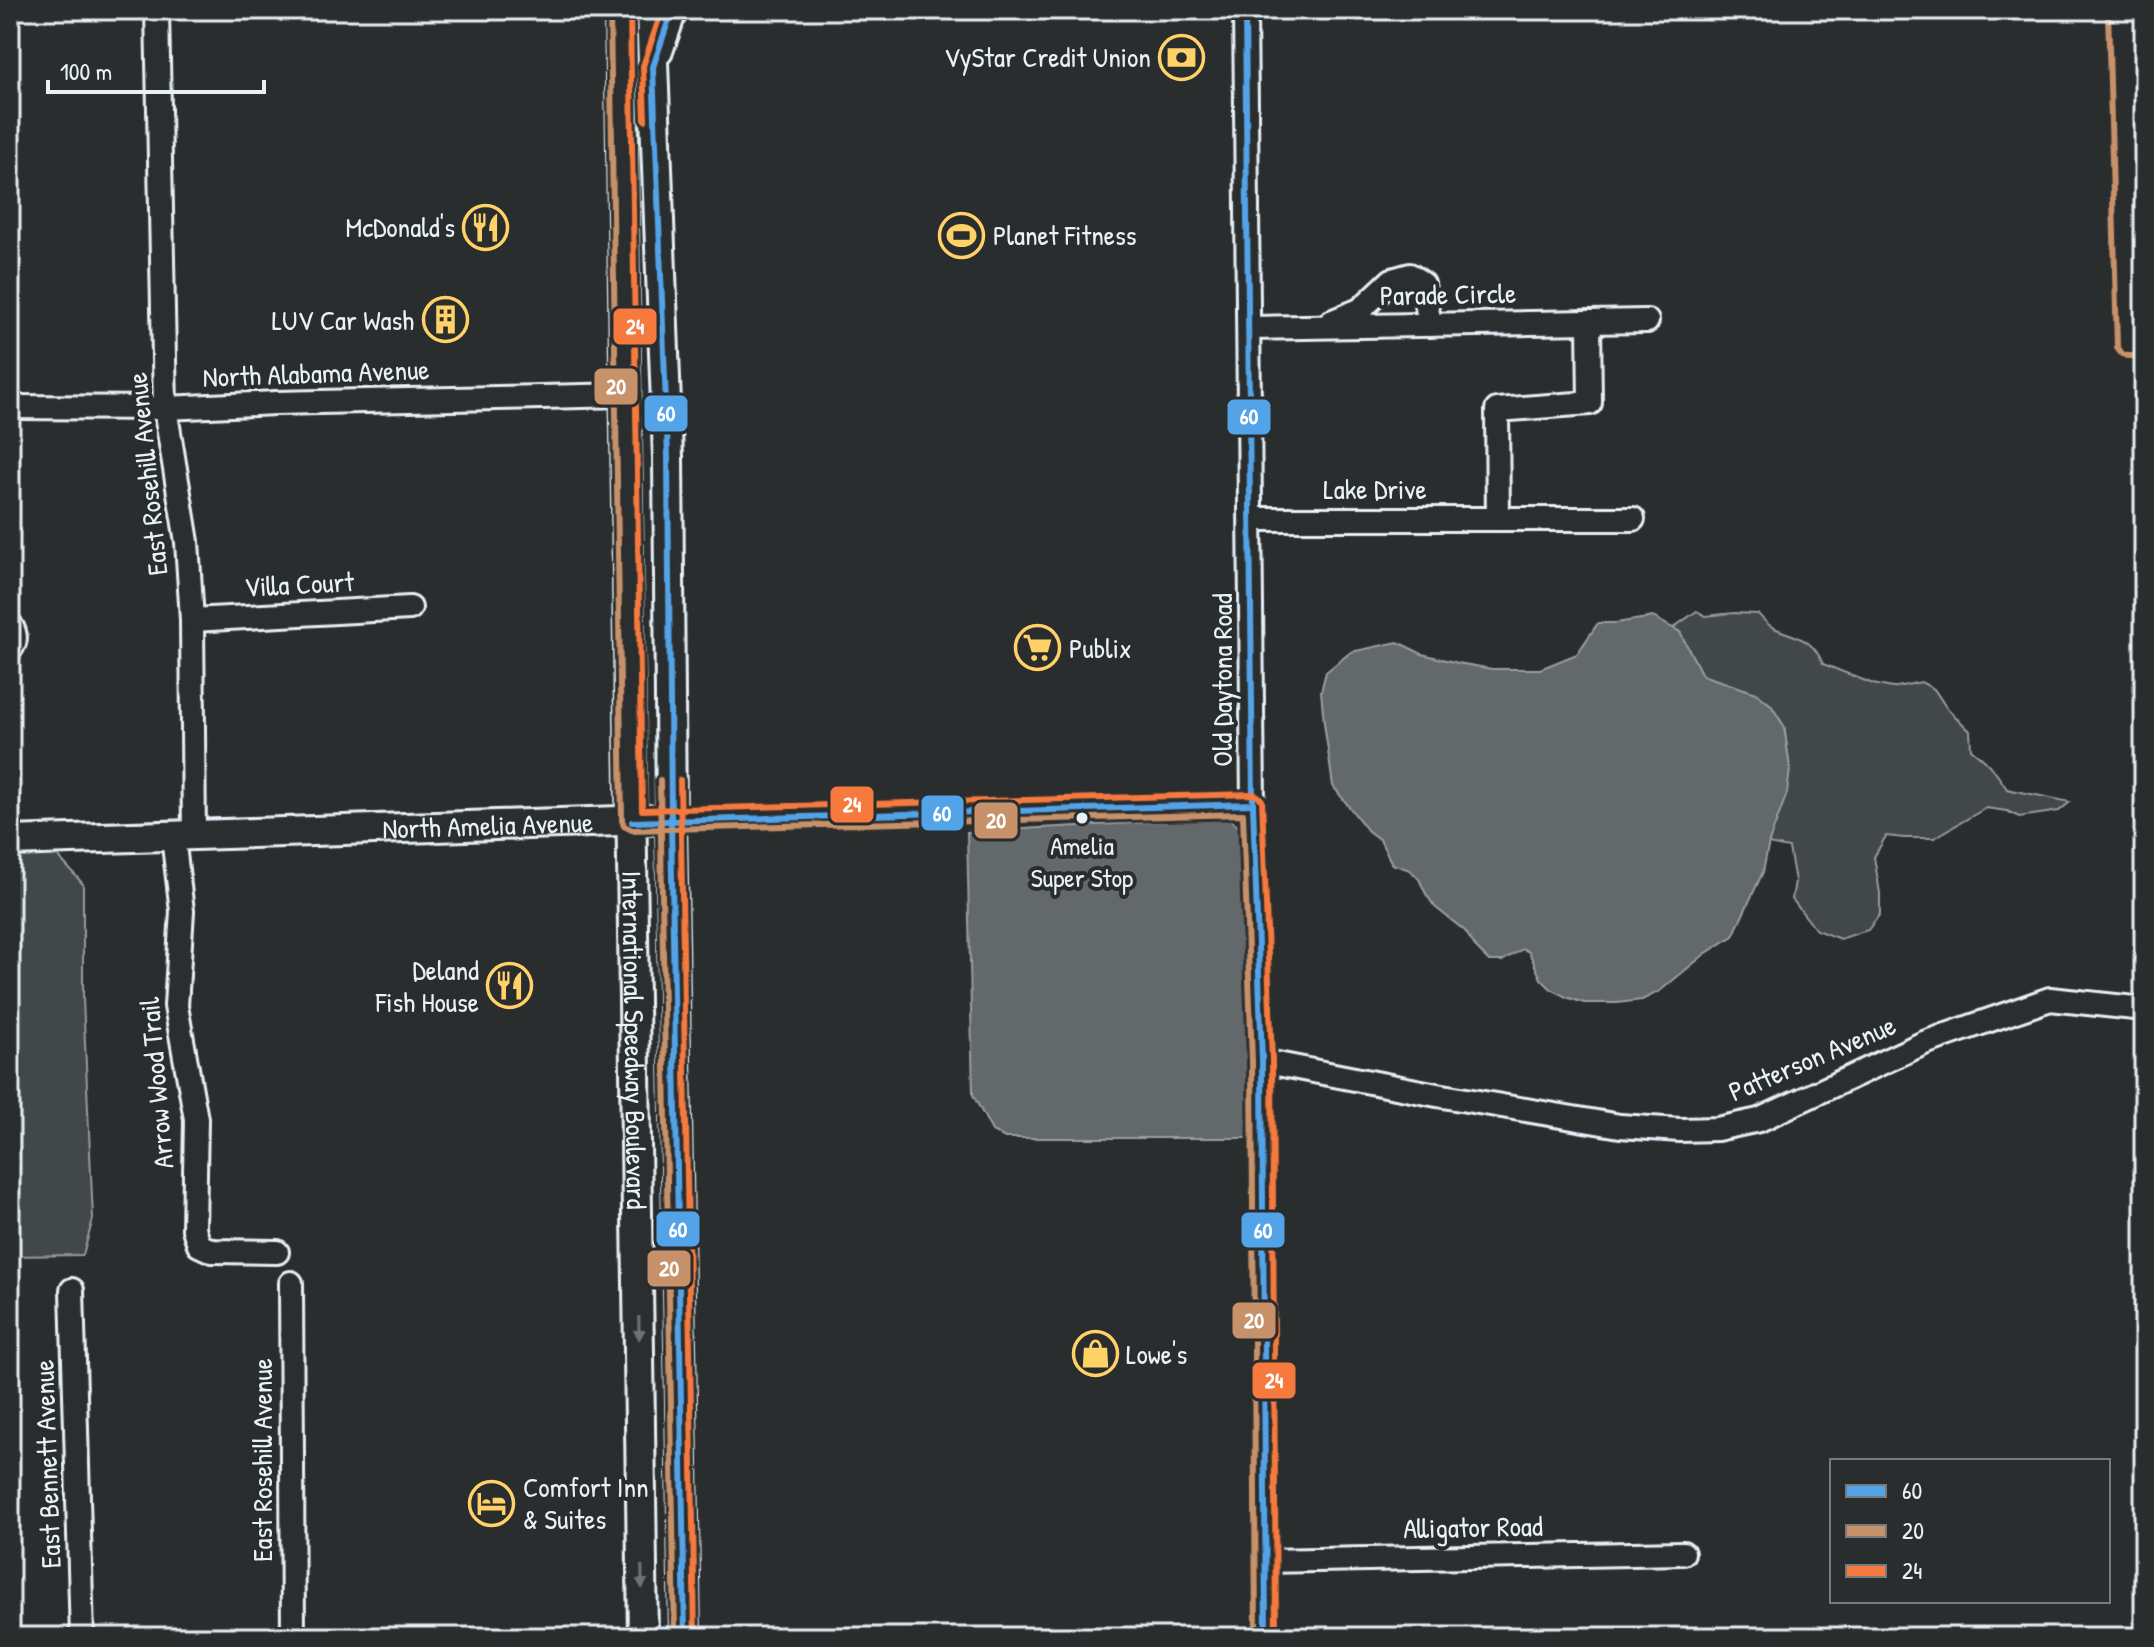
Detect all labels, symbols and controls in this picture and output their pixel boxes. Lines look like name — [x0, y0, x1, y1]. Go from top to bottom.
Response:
bank icon: VyStar Credit Union — [1158, 33, 1206, 81]
place label: VyStar Credit Union — [944, 38, 1151, 76]
scale bar — [48, 44, 264, 94]
text: 100 m — [60, 55, 112, 87]
restaurant icon: McDonald's — [462, 203, 510, 251]
place label: McDonald's — [346, 208, 455, 246]
sports icon: Planet Fitness — [938, 211, 986, 259]
place label: Planet Fitness — [993, 216, 1137, 254]
street label: Parade Circle — [1379, 274, 1517, 314]
building icon: LUV Car Wash — [421, 296, 469, 344]
place label: LUV Car Wash — [272, 301, 414, 339]
line badge: 24 — [612, 307, 658, 346]
text: 24 — [626, 311, 644, 341]
street label: North Alabama Avenue — [202, 350, 430, 396]
line badge: 20 — [593, 367, 639, 406]
street label: East Rosehill Avenue — [117, 371, 177, 577]
text: 20 — [606, 371, 626, 401]
line badge: 60 — [643, 394, 689, 433]
text: 60 — [657, 398, 675, 428]
line badge: 60 — [1226, 398, 1272, 436]
text: 60 — [1240, 401, 1258, 431]
street label: Lake Drive — [1323, 470, 1427, 508]
street label: Villa Court — [243, 562, 355, 606]
street label: Old Daytona Road — [1203, 593, 1241, 767]
supermarket icon: Publix — [1014, 624, 1062, 672]
place label: Publix — [1069, 629, 1131, 667]
line badge: 24 — [829, 785, 875, 824]
text: 24 — [843, 789, 861, 819]
line badge: 60 — [920, 794, 965, 832]
text: 60 — [933, 798, 951, 828]
line badge: 20 — [973, 801, 1019, 840]
street label: North Amelia Avenue — [382, 803, 594, 848]
text: 20 — [986, 805, 1006, 835]
marker: Amelia Super Stop — [1074, 810, 1090, 826]
place label: Amelia Super Stop — [1031, 828, 1133, 895]
street label: International Speedway Boulevard — [613, 870, 656, 1210]
place label: Deland Fish House — [375, 951, 479, 1021]
restaurant icon: Deland Fish House — [486, 962, 534, 1010]
street label: Arrow Wood Trail — [130, 995, 182, 1170]
street label: Patterson Avenue — [1723, 1006, 1901, 1110]
line badge: 60 — [655, 1210, 701, 1248]
line badge: 60 — [1240, 1211, 1286, 1249]
text: 60 — [669, 1214, 687, 1244]
text: 60 — [1254, 1215, 1272, 1245]
line badge: 20 — [646, 1249, 692, 1288]
text: 20 — [659, 1253, 679, 1283]
line badge: 20 — [1231, 1301, 1277, 1340]
text: 20 — [1244, 1305, 1264, 1335]
one-way arrow — [633, 1316, 645, 1341]
shop icon: Lowe's — [1071, 1330, 1119, 1378]
place label: Lowe's — [1126, 1335, 1187, 1373]
street label: East Rosehill Avenue — [243, 1358, 281, 1562]
street label: East Bennett Avenue — [24, 1359, 70, 1569]
line badge: 24 — [1251, 1361, 1297, 1400]
text: 24 — [1265, 1365, 1283, 1395]
legend — [1830, 1459, 2110, 1603]
place label: Comfort Inn & Suites — [523, 1468, 649, 1538]
text: 60 — [1902, 1474, 1922, 1506]
hotel icon: Comfort Inn & Suites — [468, 1479, 516, 1527]
street label: Alligator Road — [1403, 1507, 1543, 1547]
text: 20 — [1902, 1514, 1924, 1546]
text: 24 — [1902, 1554, 1922, 1586]
one-way arrow — [636, 1565, 649, 1590]

